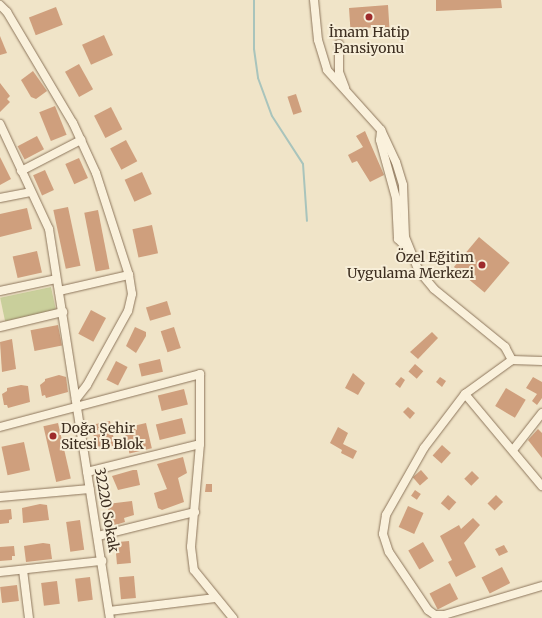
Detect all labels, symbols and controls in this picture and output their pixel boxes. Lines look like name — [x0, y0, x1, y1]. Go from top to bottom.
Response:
marker: İmam Hatip Pansiyonu — [364, 12, 374, 22]
place label: İmam Hatip Pansiyonu — [329, 24, 409, 56]
place label: Özel Eğitim Uygulama Merkezi — [347, 249, 474, 282]
marker: Özel Eğitim Uygulama Merkezi — [477, 260, 487, 270]
place label: Doğa Şehir Sitesi B Blok — [61, 420, 144, 452]
marker: Doğa Şehir Sitesi B Blok — [48, 431, 58, 441]
street label: 32220 Sokak — [91, 466, 123, 554]

